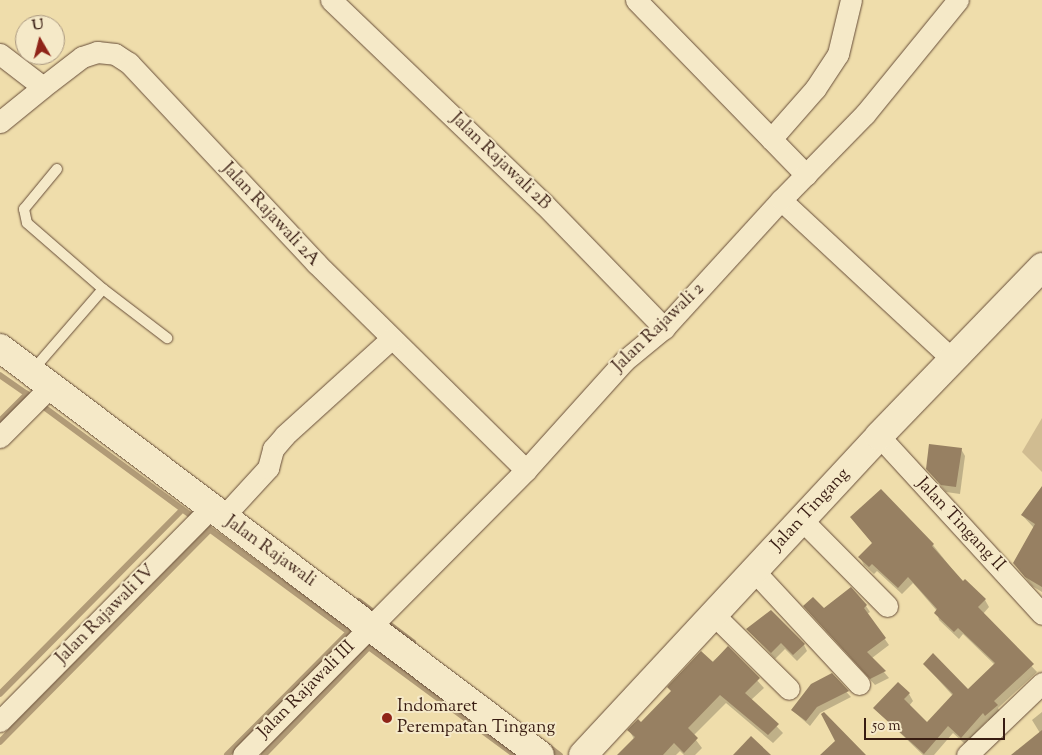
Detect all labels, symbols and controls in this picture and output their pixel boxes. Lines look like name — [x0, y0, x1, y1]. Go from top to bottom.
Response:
north arrow — [15, 15, 65, 65]
text: U — [31, 15, 45, 37]
street label: Jalan Rajawali 2B — [445, 109, 555, 215]
street label: Jalan Rajawali 2A — [216, 159, 324, 271]
street label: Jalan Rajawali 2 — [609, 279, 709, 377]
street label: Jalan Tingang — [767, 464, 855, 556]
street label: Jalan Tingang II — [911, 474, 1009, 576]
street label: Jalan Rajawali — [220, 512, 320, 592]
street label: Jalan Rajawali IV — [52, 561, 160, 669]
street label: Jalan Rajawali III — [254, 637, 360, 743]
place label: Indomaret Perempatan Tingang — [397, 697, 555, 740]
scale bar — [867, 708, 1008, 740]
marker: Indomaret Perempatan Tingang — [381, 712, 393, 724]
text: 50 m — [872, 716, 901, 737]

